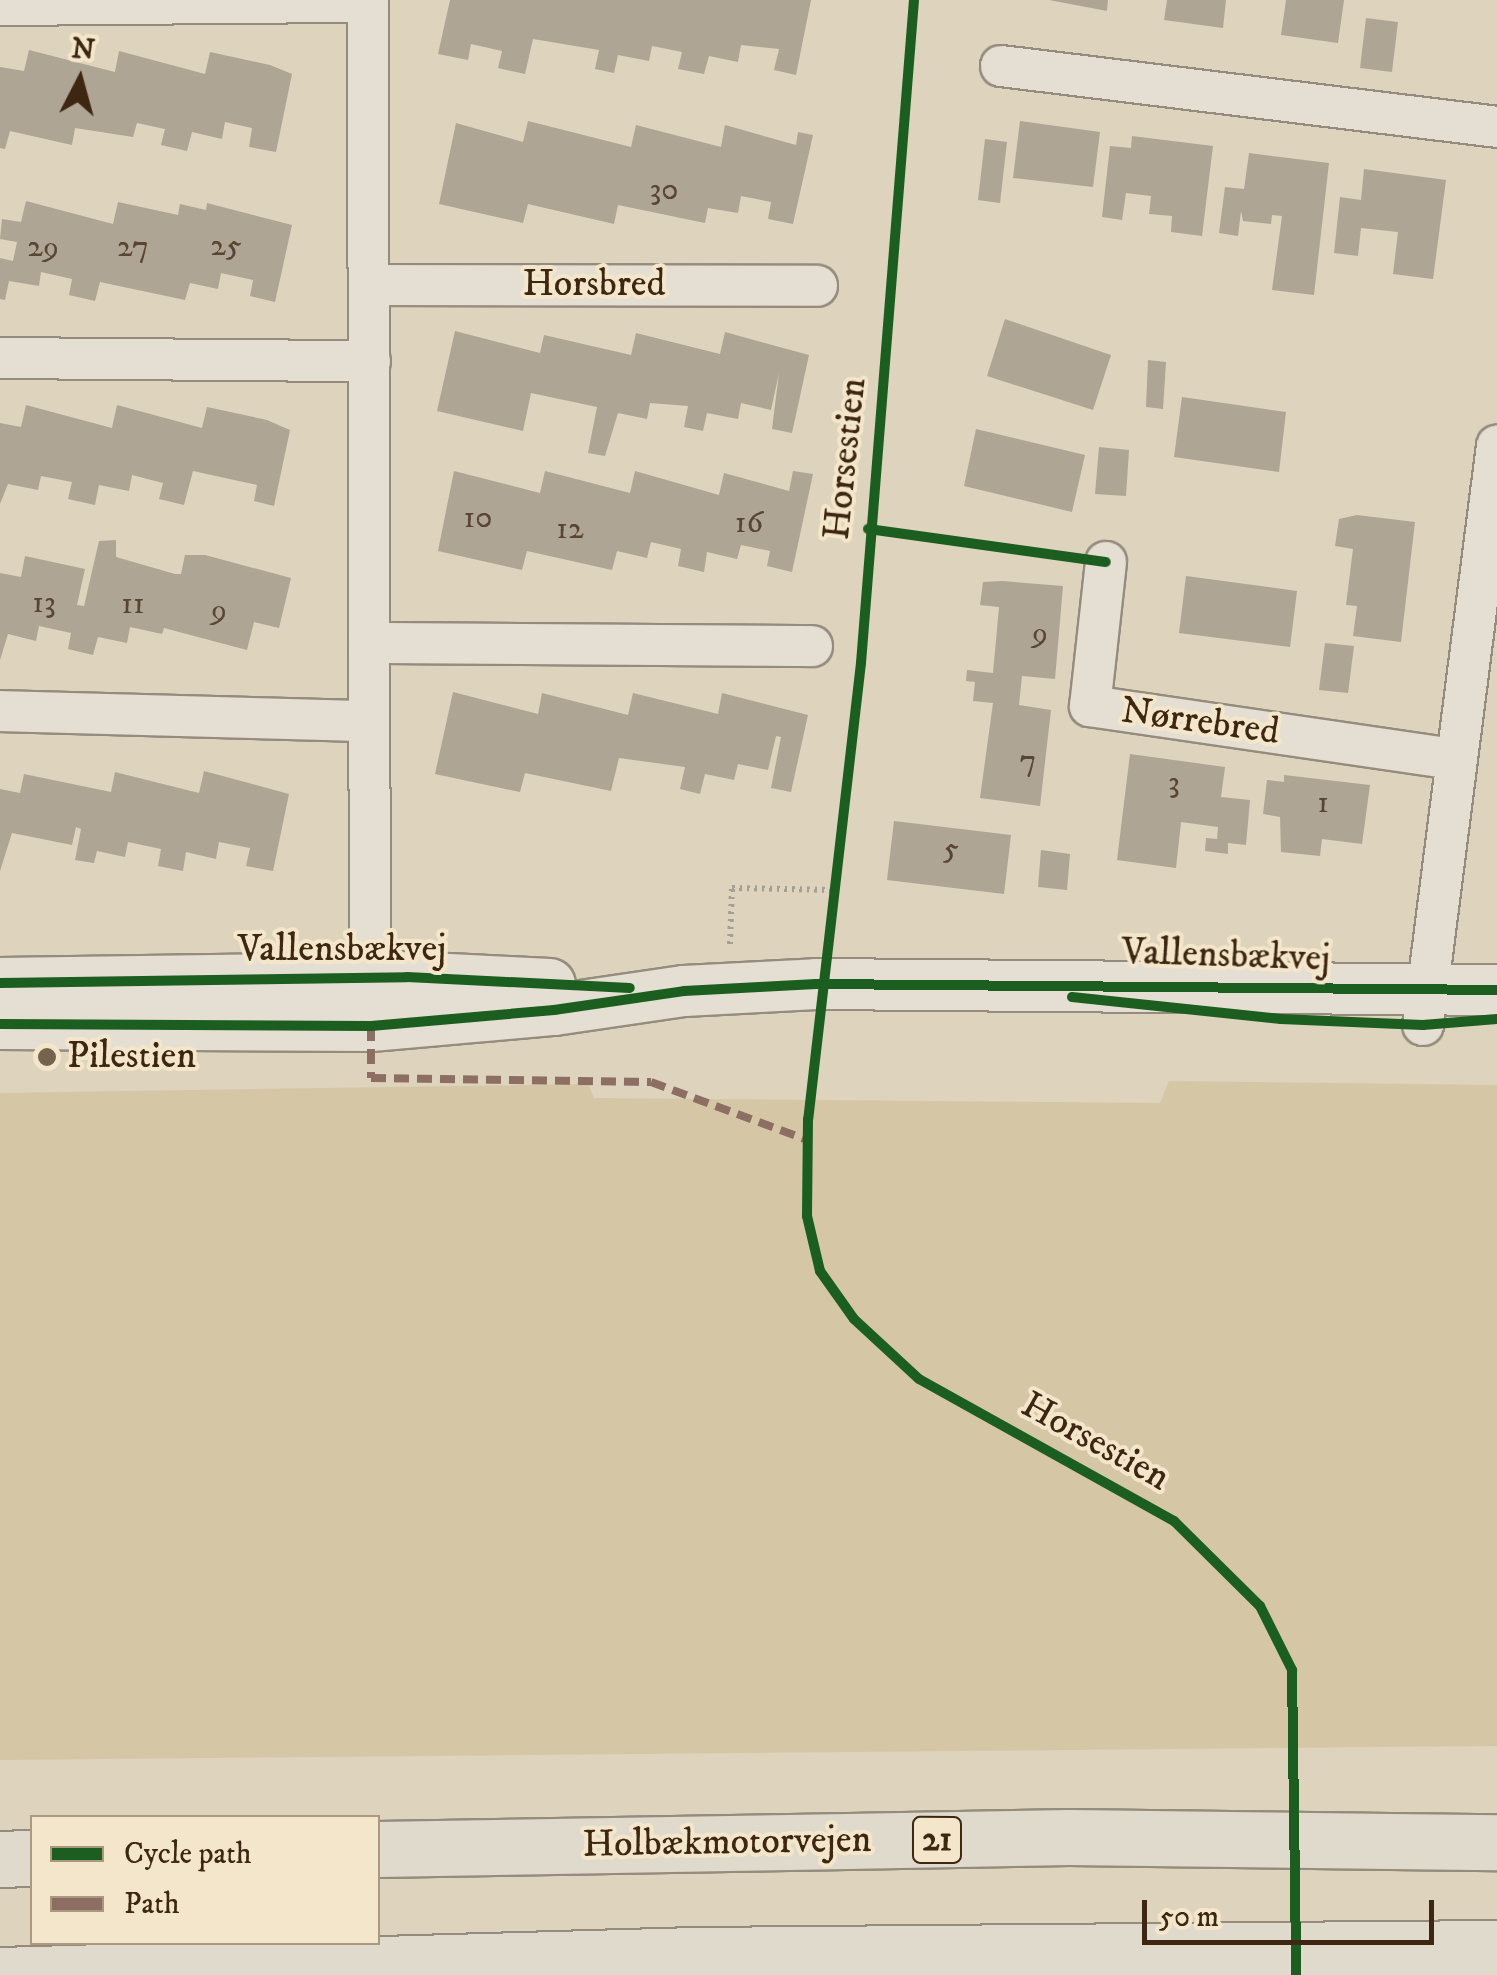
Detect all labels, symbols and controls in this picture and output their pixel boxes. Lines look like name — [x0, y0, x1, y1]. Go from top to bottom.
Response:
north arrow — [30, 30, 130, 130]
text: N — [70, 31, 96, 68]
house number: 30 — [649, 171, 679, 209]
house number: 25 — [210, 227, 242, 265]
house number: 29 — [27, 228, 59, 266]
house number: 27 — [117, 228, 149, 266]
street label: Horsbred — [523, 262, 665, 308]
street label: Horsestien — [815, 376, 877, 542]
house number: 10 — [464, 499, 492, 537]
house number: 16 — [735, 504, 763, 542]
house number: 12 — [556, 510, 584, 548]
house number: 13 — [32, 584, 56, 622]
house number: 11 — [121, 585, 145, 623]
house number: 9 — [211, 591, 227, 629]
house number: 9 — [1032, 614, 1048, 652]
street label: Nørrebred — [1118, 688, 1282, 756]
house number: 7 — [1020, 742, 1036, 780]
house number: 3 — [1168, 764, 1180, 802]
house number: 1 — [1317, 784, 1329, 822]
house number: 5 — [943, 830, 959, 868]
street label: Vallensbækvej — [238, 927, 446, 973]
street label: Vallensbækvej — [1121, 930, 1331, 982]
place label: Pilestien — [67, 1034, 196, 1080]
marker: Pilestien — [36, 1046, 58, 1068]
street label: Horsestien — [1013, 1383, 1177, 1501]
road number: 21 — [910, 1810, 964, 1870]
legend — [30, 1815, 380, 1945]
street label: Holbækmotorvejen — [582, 1818, 872, 1868]
text: Cycle path — [124, 1836, 252, 1873]
scale bar — [1147, 1880, 1440, 1942]
text: Path — [124, 1886, 180, 1923]
text: 50 m — [1159, 1899, 1219, 1936]

